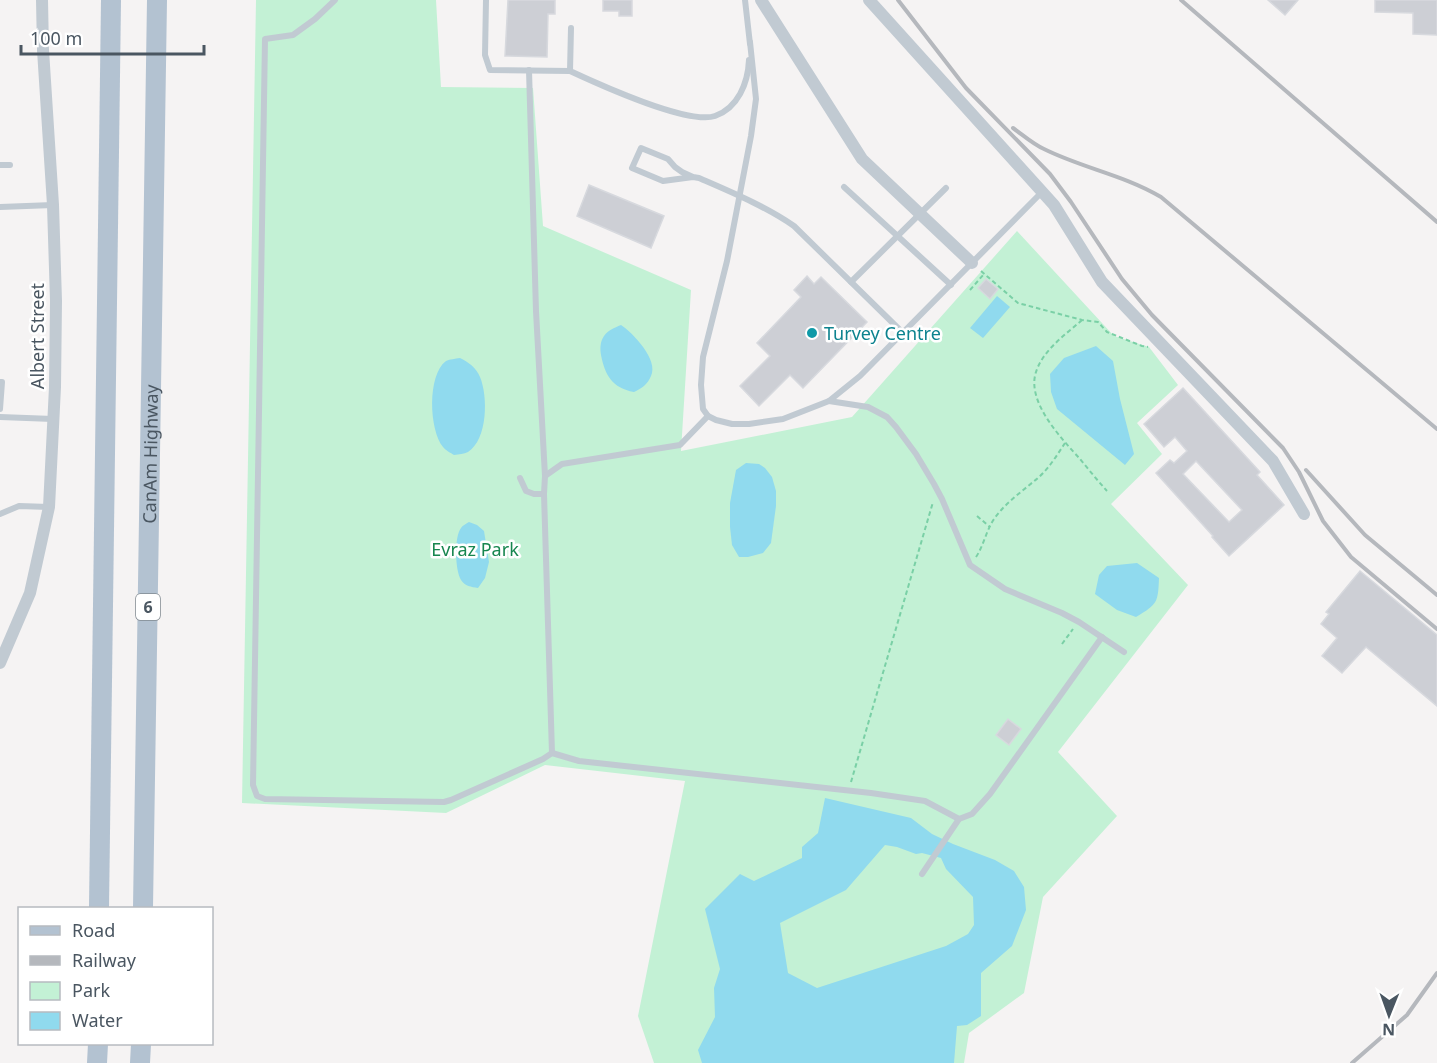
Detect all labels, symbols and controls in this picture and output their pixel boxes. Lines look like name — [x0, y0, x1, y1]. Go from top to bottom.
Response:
scale bar — [21, 18, 204, 56]
text: 100 m — [30, 26, 82, 50]
street label: Albert Street — [25, 282, 49, 389]
place label: Turvey Centre — [824, 321, 941, 345]
marker: Turvey Centre — [805, 326, 819, 340]
street label: CanAm Highway — [137, 383, 163, 524]
park label: Evraz Park — [431, 537, 519, 561]
road number: 6 — [136, 594, 160, 620]
legend — [18, 907, 213, 1045]
text: Road — [72, 918, 115, 942]
text: Railway — [72, 948, 137, 972]
text: Park — [72, 978, 110, 1002]
north arrow — [1359, 985, 1419, 1045]
text: Water — [72, 1008, 123, 1032]
text: N — [1382, 1019, 1395, 1041]

